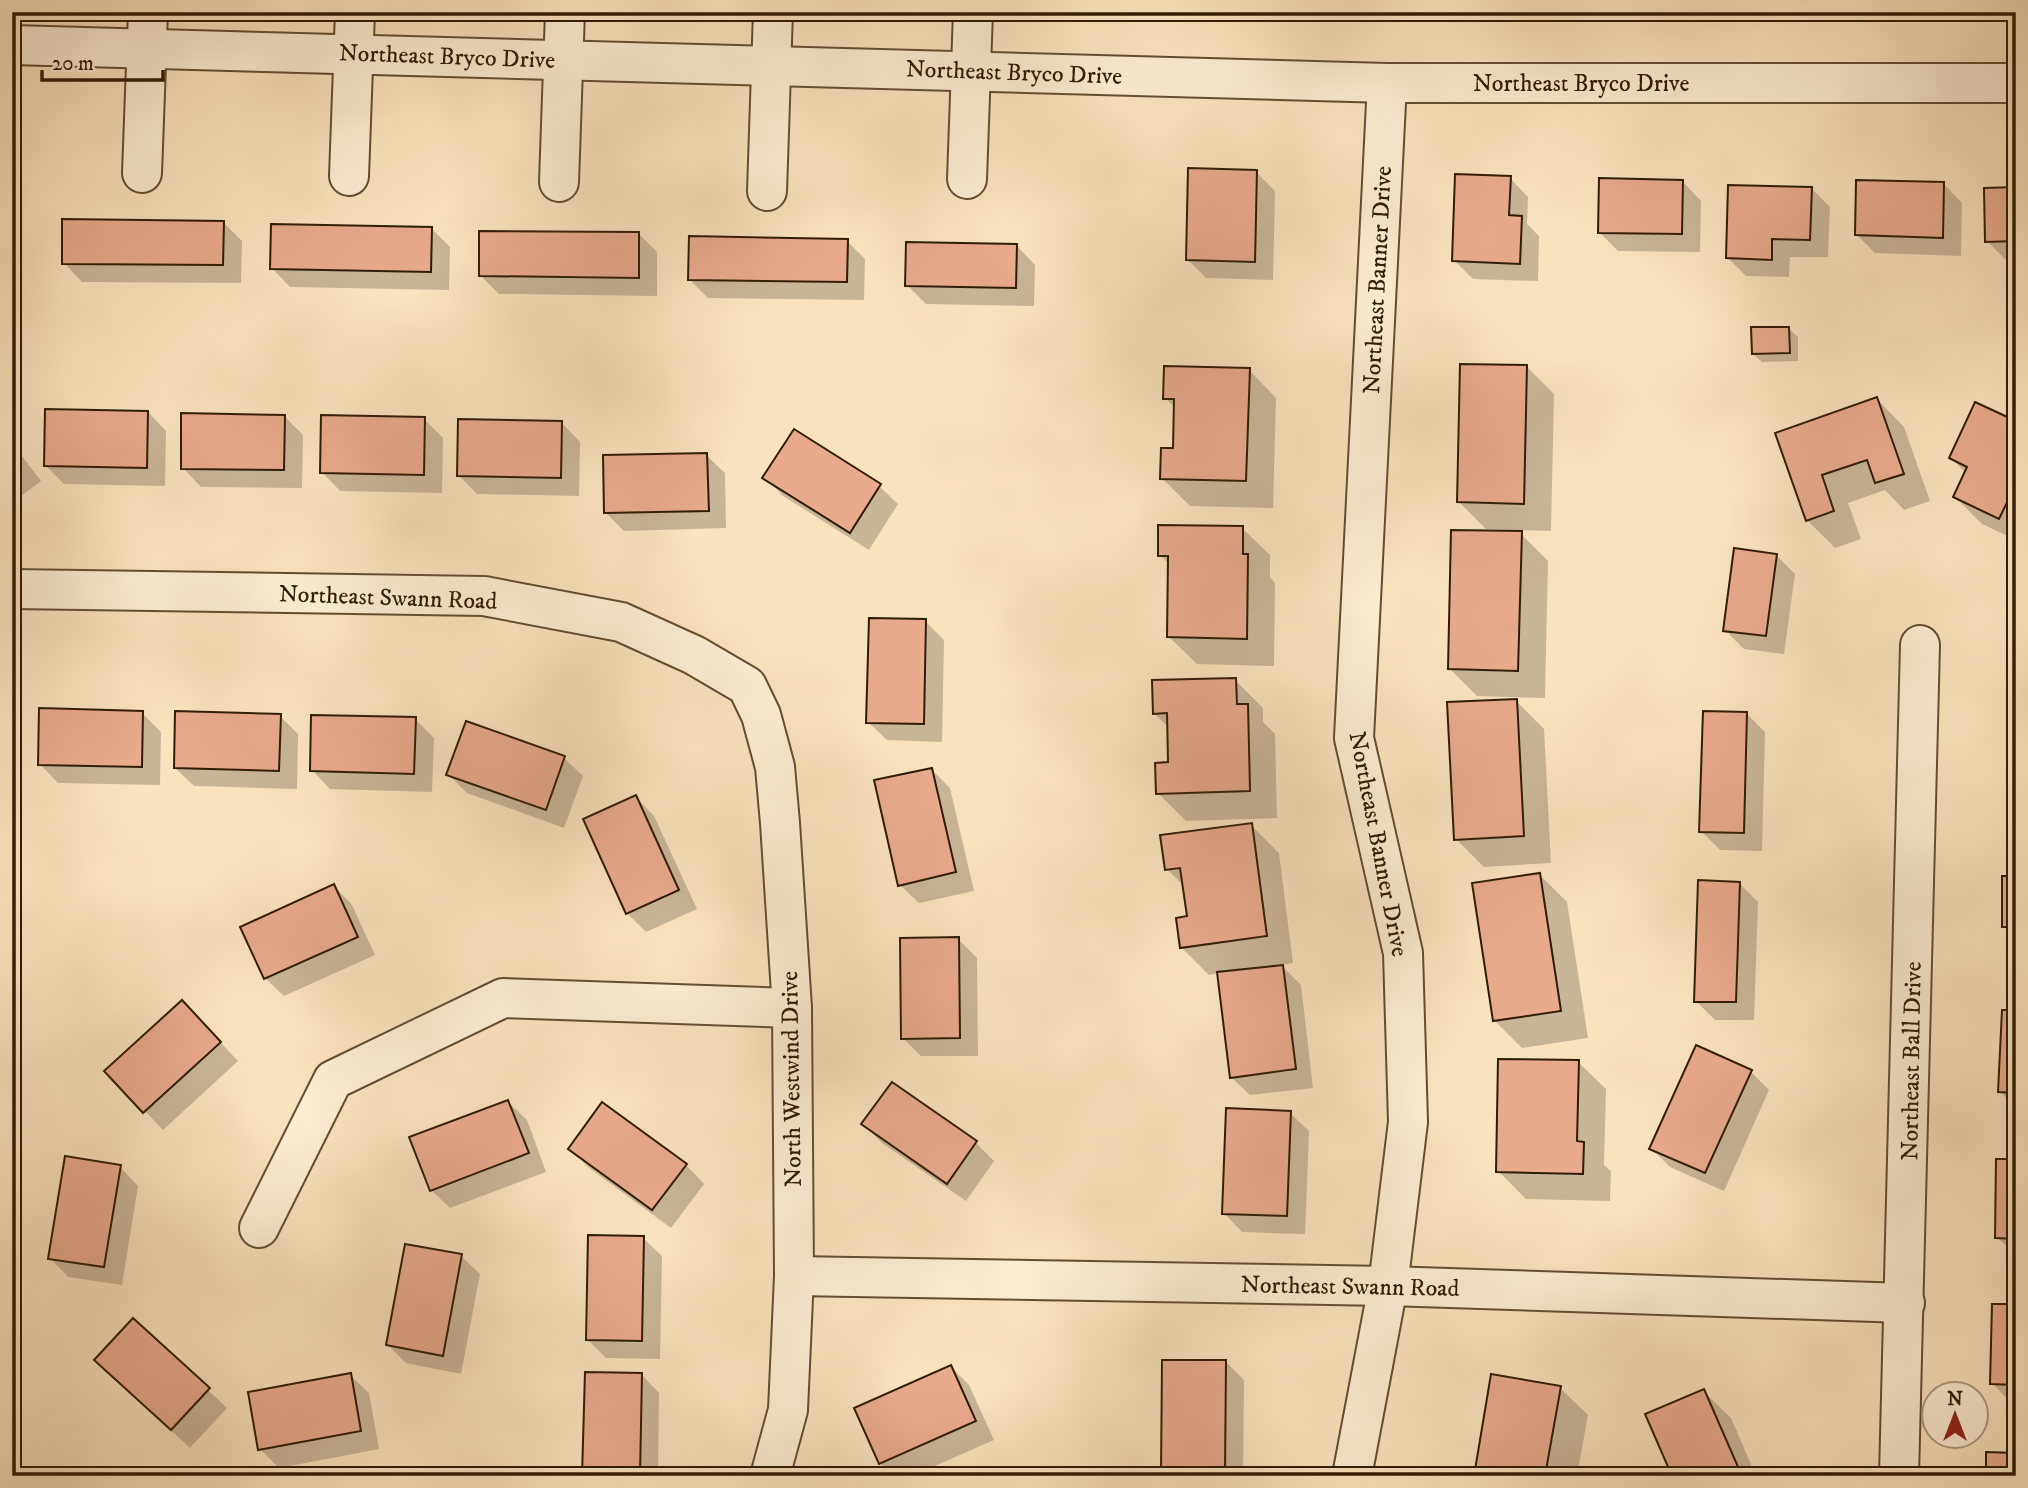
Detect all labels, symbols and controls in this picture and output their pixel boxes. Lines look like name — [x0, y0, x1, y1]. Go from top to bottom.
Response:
scale bar — [42, 38, 163, 82]
street label: Northeast Bryco Drive — [338, 38, 556, 76]
text: 20 m — [52, 51, 94, 77]
street label: Northeast Bryco Drive — [905, 54, 1123, 92]
street label: Northeast Bryco Drive — [1473, 69, 1689, 99]
street label: Northeast Banner Drive — [1357, 165, 1399, 395]
street label: Northeast Swann Road — [278, 579, 498, 617]
street label: Northeast Banner Drive — [1341, 729, 1415, 959]
street label: Northeast Ball Drive — [1895, 961, 1929, 1161]
street label: North Westwind Drive — [775, 971, 809, 1187]
street label: Northeast Swann Road — [1240, 1270, 1460, 1304]
north arrow — [1920, 1380, 1990, 1450]
text: N — [1947, 1388, 1963, 1411]

